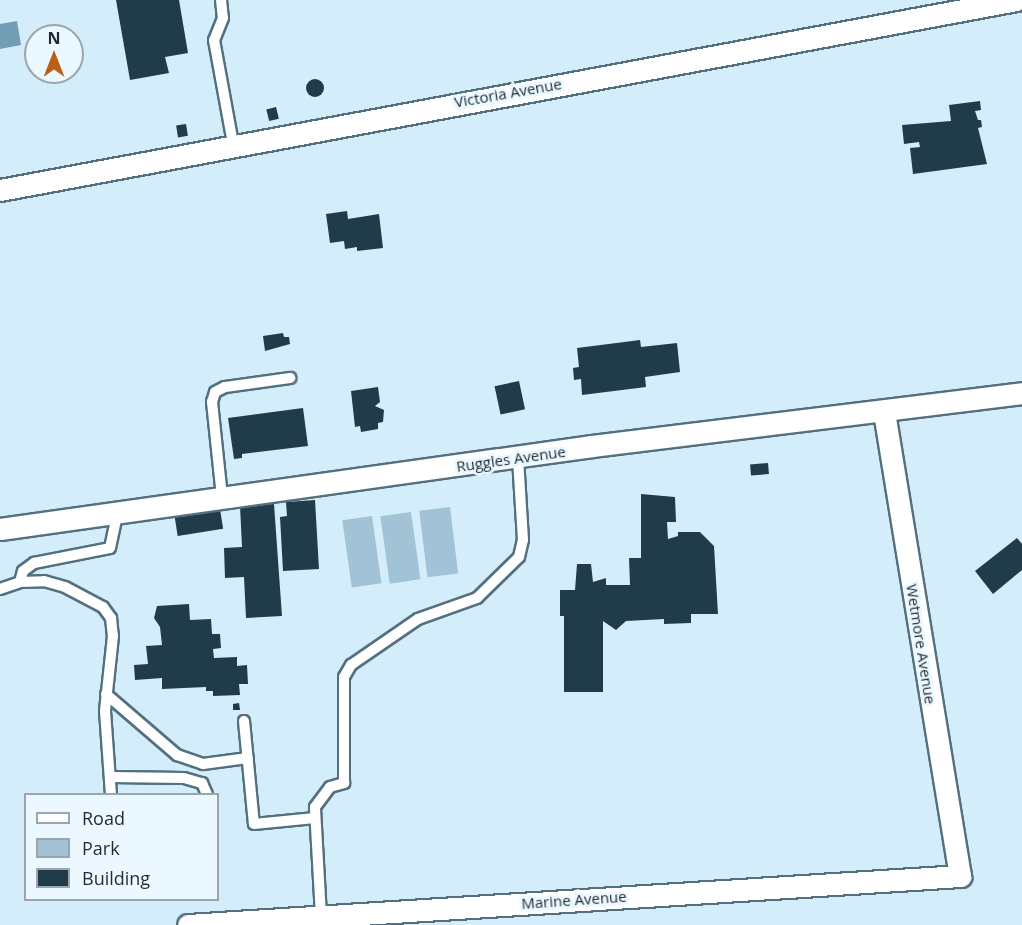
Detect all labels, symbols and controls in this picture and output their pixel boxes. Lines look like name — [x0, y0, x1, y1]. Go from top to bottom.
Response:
north arrow — [24, 24, 84, 84]
text: N — [47, 27, 61, 49]
street label: Victoria Avenue — [453, 75, 563, 111]
street label: Ruggles Avenue — [455, 442, 567, 476]
street label: Wetmore Avenue — [903, 583, 939, 705]
legend — [24, 793, 219, 901]
text: Road — [82, 806, 125, 830]
text: Park — [82, 836, 120, 860]
text: Building — [82, 866, 150, 890]
street label: Marine Avenue — [521, 887, 627, 913]

